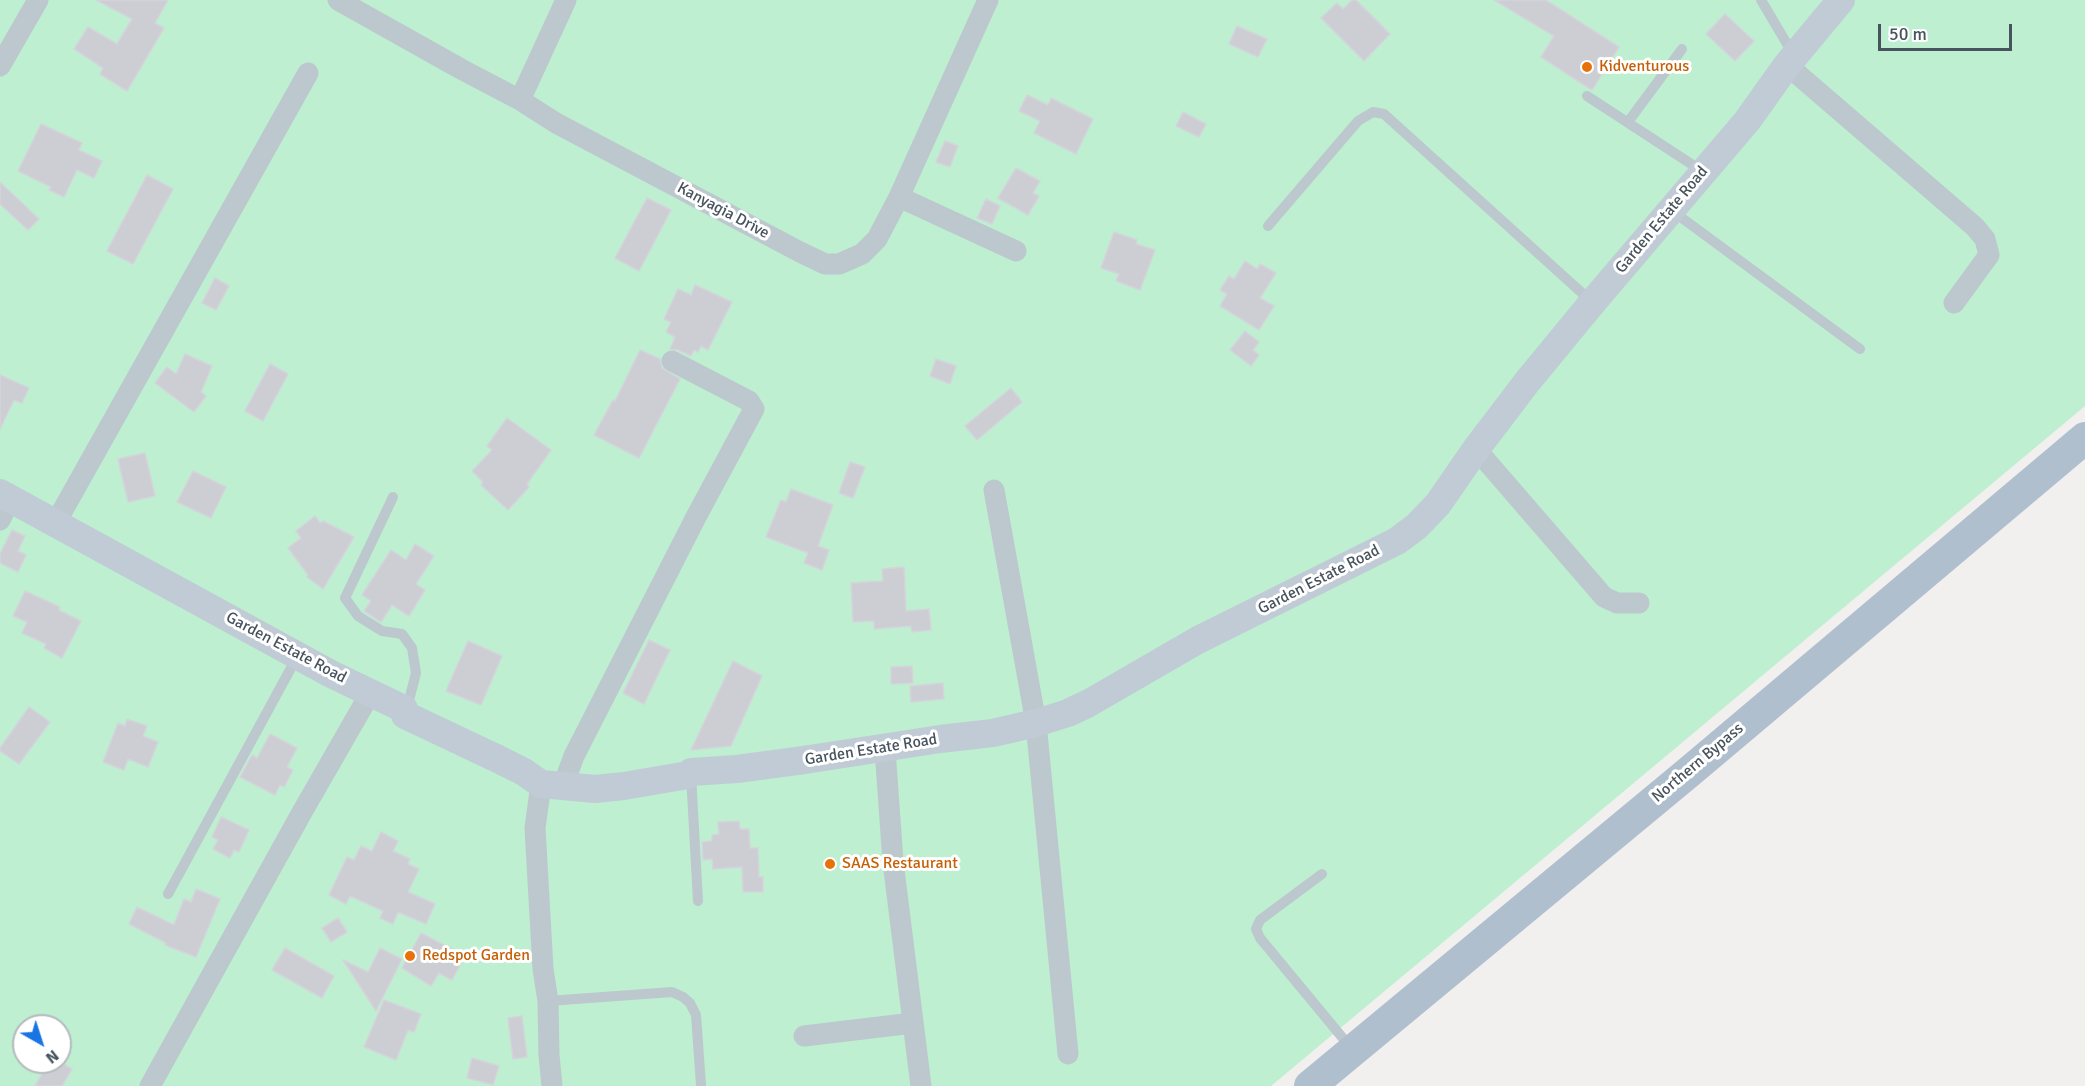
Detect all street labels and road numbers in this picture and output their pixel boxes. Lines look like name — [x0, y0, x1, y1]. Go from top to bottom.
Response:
street label: Garden Estate Road — [1612, 163, 1712, 277]
street label: Kanyagia Drive — [674, 179, 772, 243]
street label: Garden Estate Road — [1255, 541, 1383, 619]
street label: Garden Estate Road — [222, 608, 350, 688]
street label: Northern Bypass — [1648, 719, 1748, 807]
street label: Garden Estate Road — [803, 730, 939, 770]

